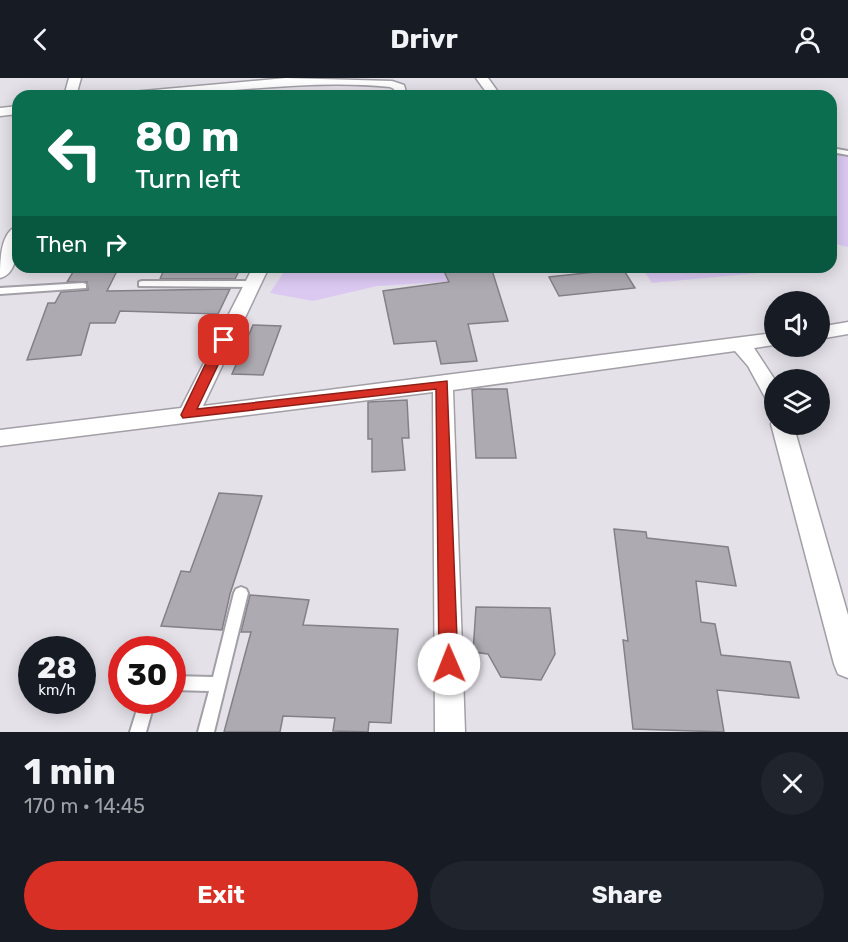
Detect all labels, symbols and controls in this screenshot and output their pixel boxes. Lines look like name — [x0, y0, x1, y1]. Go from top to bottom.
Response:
icon: back — [24, 23, 57, 56]
text: Drivr — [390, 23, 458, 55]
icon: person — [791, 23, 824, 56]
text: 80 m — [135, 112, 239, 162]
icon: left — [36, 114, 114, 192]
text: Turn left — [135, 163, 240, 195]
icon: right — [99, 228, 132, 261]
text: Then — [36, 231, 87, 258]
map controls — [764, 291, 830, 435]
button: sound — [764, 291, 830, 357]
pin — [198, 314, 249, 365]
icon: arrive — [207, 323, 240, 356]
button: layers — [764, 369, 830, 435]
position arrow — [417, 632, 481, 696]
speed limit sign: 30 — [108, 636, 186, 714]
text: 28 — [37, 650, 77, 686]
text: km/h — [38, 681, 76, 699]
text: 1 min — [24, 750, 116, 793]
button: close — [761, 752, 824, 815]
text: 170 m · 14:45 — [24, 794, 145, 818]
button: Exit — [24, 861, 418, 930]
button: Share — [430, 861, 824, 930]

